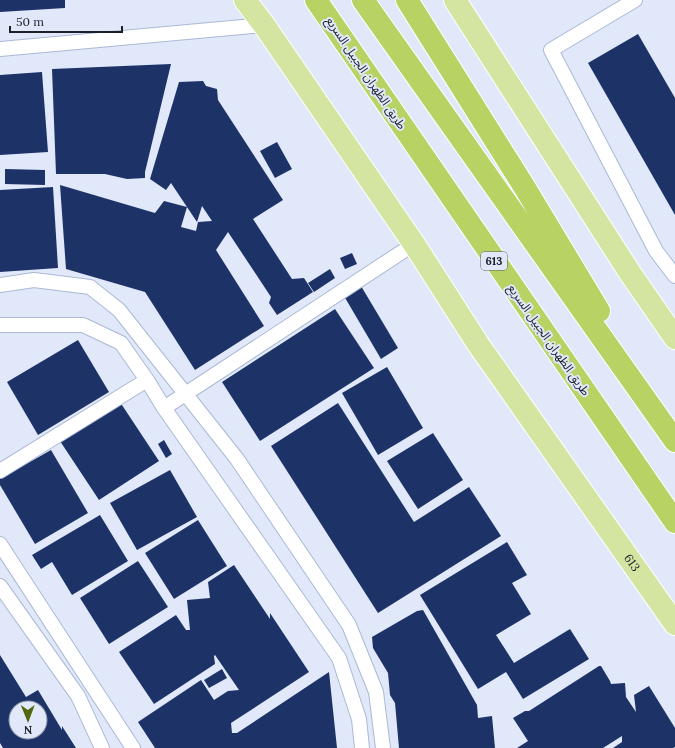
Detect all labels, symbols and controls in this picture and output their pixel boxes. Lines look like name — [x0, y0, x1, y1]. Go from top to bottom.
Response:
scale bar — [10, 8, 122, 34]
street label: طريق الظهران الجبيل السريع — [321, 13, 410, 133]
text: 50 m — [16, 14, 44, 29]
road number: 613 — [481, 252, 507, 270]
street label: طريق الظهران الجبيل السريع — [504, 281, 594, 400]
street label: 613 — [621, 551, 644, 574]
north arrow — [8, 700, 48, 740]
text: N — [23, 723, 33, 737]

